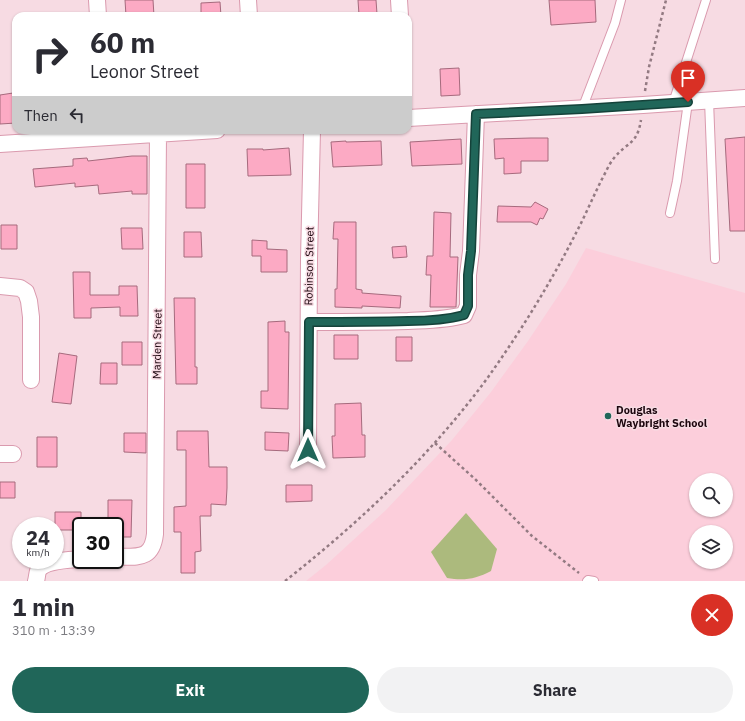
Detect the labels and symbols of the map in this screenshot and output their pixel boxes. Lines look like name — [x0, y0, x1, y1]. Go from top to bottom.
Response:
pin — [671, 61, 705, 102]
street label: Robinson Street — [301, 226, 317, 306]
street label: Marden Street — [149, 309, 165, 379]
place label: Douglas Waybright School — [616, 403, 708, 430]
marker: Douglas Waybright School — [603, 411, 613, 421]
position arrow — [287, 429, 329, 471]
speed limit sign: 30 — [72, 517, 124, 569]

